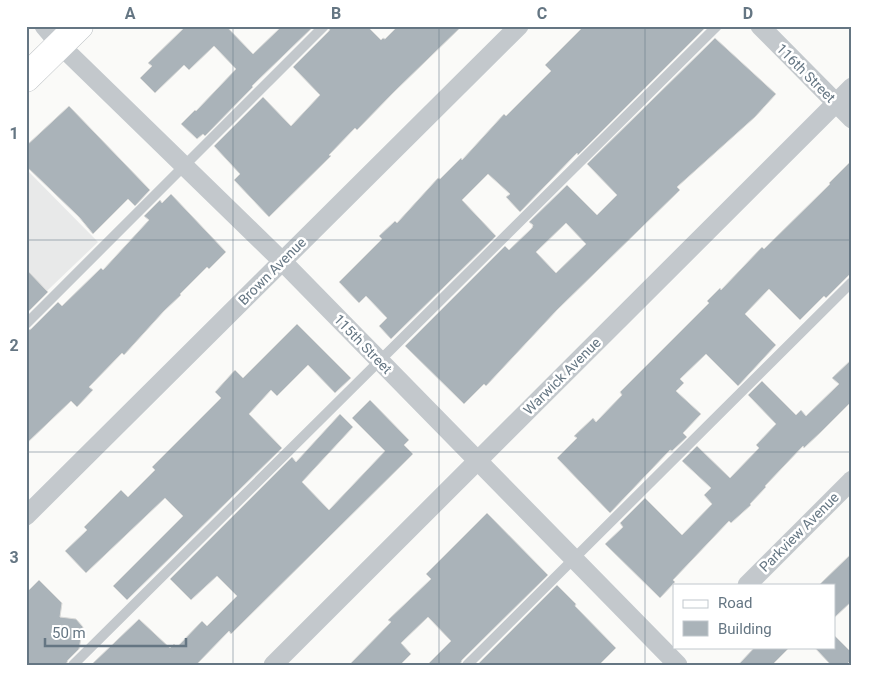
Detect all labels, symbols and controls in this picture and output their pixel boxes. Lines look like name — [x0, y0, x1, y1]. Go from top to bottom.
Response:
text: A — [125, 4, 136, 23]
text: B — [331, 4, 341, 23]
text: C — [537, 4, 547, 23]
text: D — [743, 4, 753, 23]
street label: 116th Street — [773, 40, 839, 106]
text: 1 — [9, 124, 19, 143]
street label: Brown Avenue — [235, 234, 309, 308]
street label: 115th Street — [331, 311, 396, 377]
street label: Warwick Avenue — [520, 334, 604, 418]
text: 2 — [9, 336, 19, 355]
street label: Parkview Avenue — [756, 489, 842, 575]
text: 3 — [9, 548, 19, 567]
legend — [673, 584, 836, 648]
text: Road — [718, 594, 752, 612]
scale bar — [45, 616, 186, 648]
text: Building — [718, 620, 772, 638]
text: 50 m — [52, 624, 86, 642]

